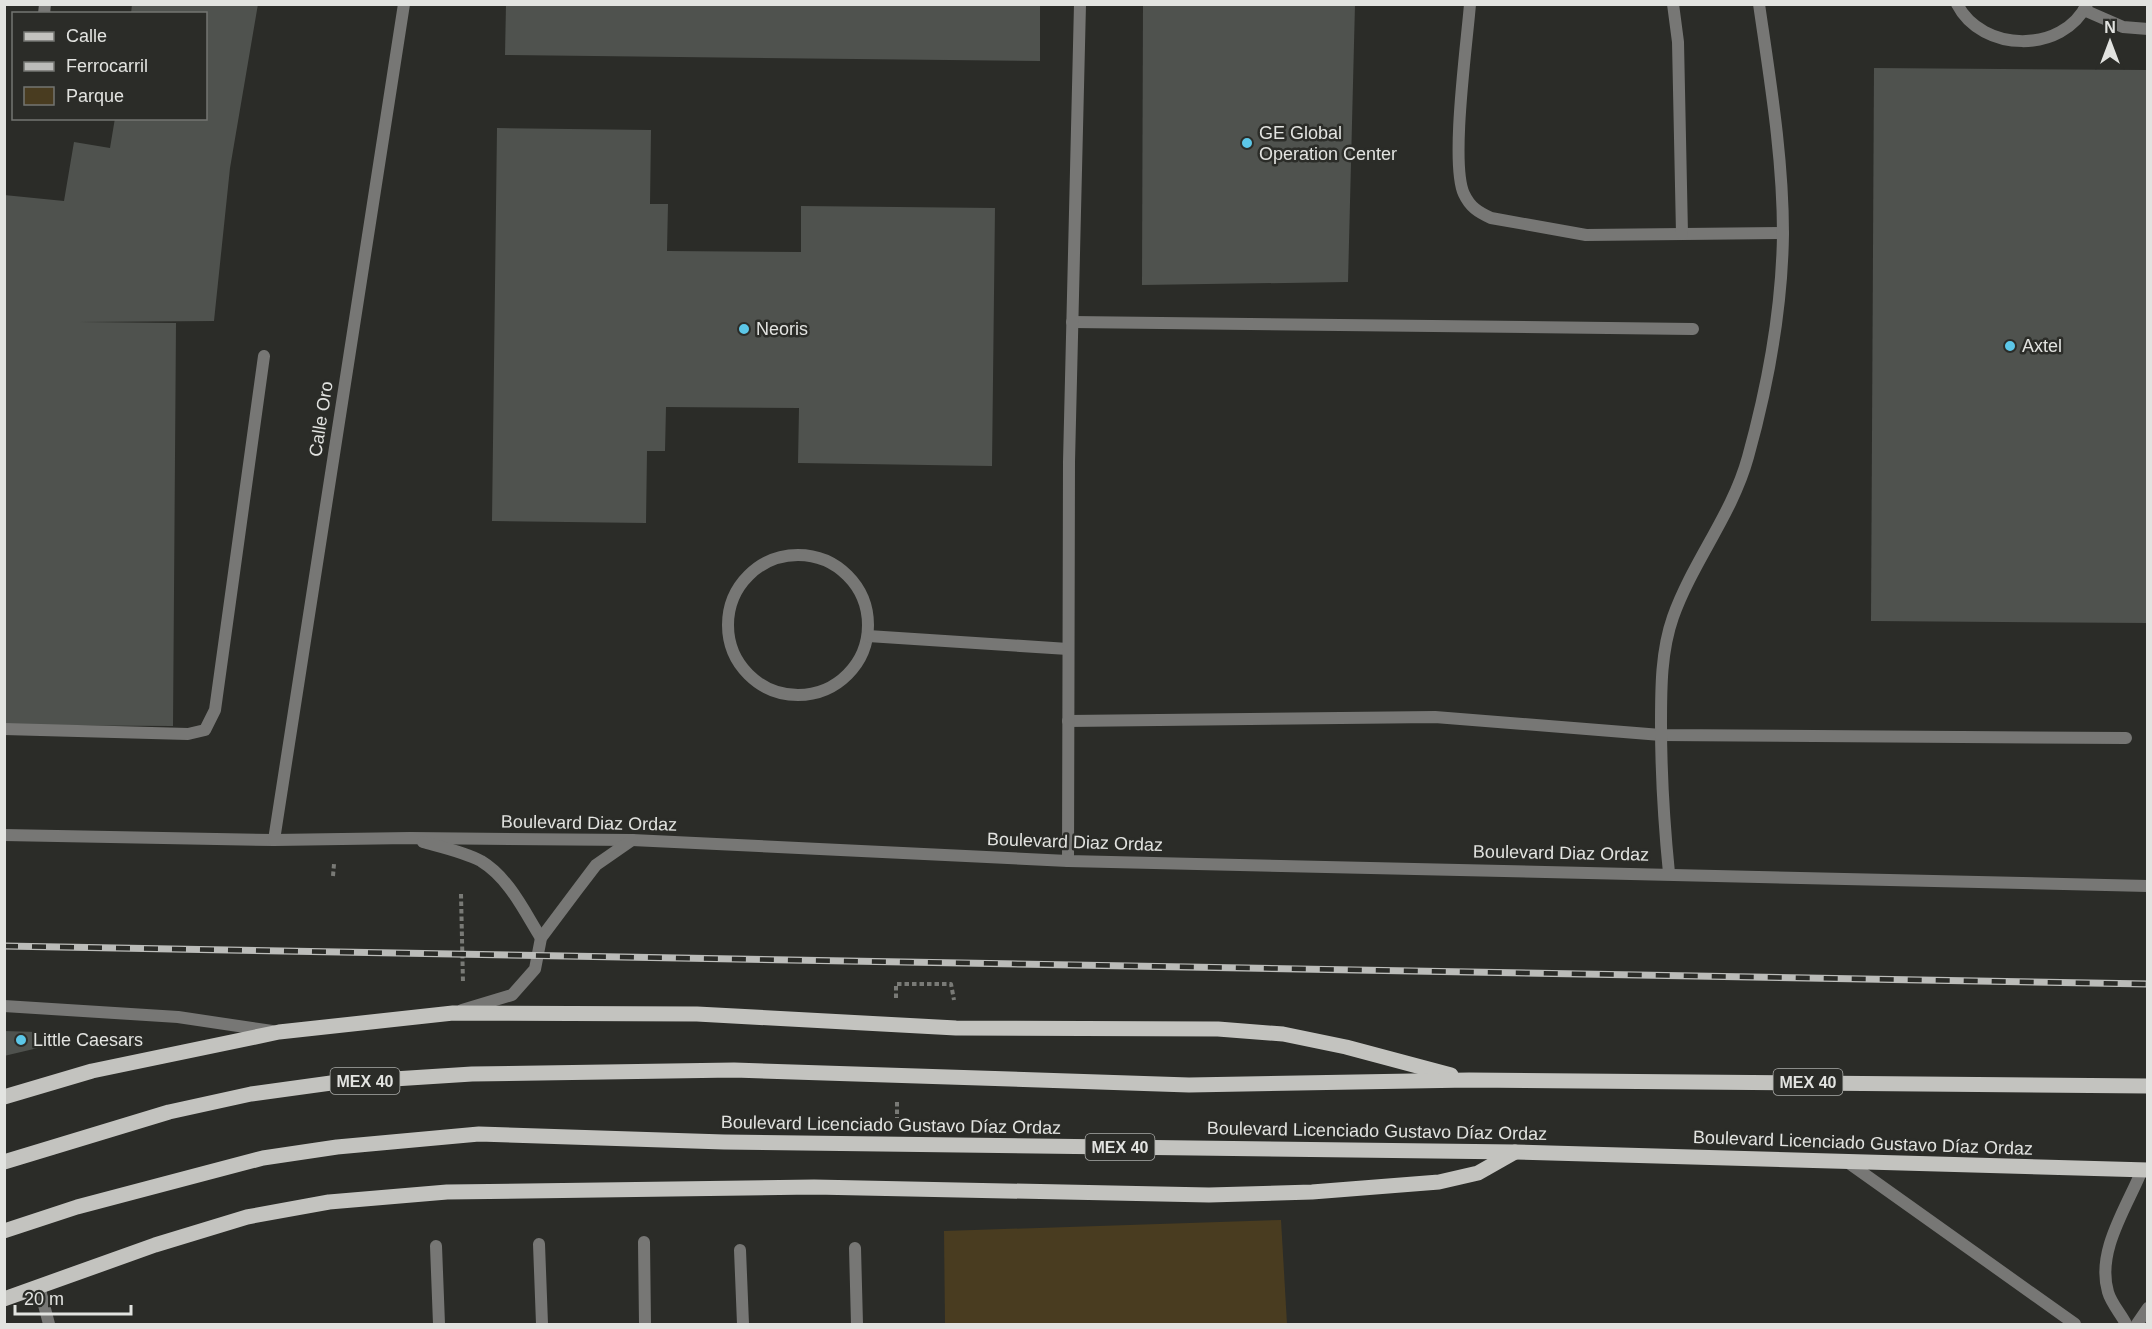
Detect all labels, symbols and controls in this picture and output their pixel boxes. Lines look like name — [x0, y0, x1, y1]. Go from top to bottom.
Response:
legend — [12, 12, 207, 120]
north arrow — [2080, 12, 2140, 72]
text: N — [2104, 19, 2116, 36]
text: Calle — [66, 26, 107, 46]
text: Ferrocarril — [66, 56, 148, 76]
text: Parque — [66, 86, 124, 106]
place label: GE Global Operation Center — [1259, 123, 1397, 164]
marker: GE Global Operation Center — [1240, 136, 1254, 150]
place label: Neoris — [756, 319, 808, 339]
marker: Neoris — [737, 322, 751, 336]
place label: Axtel — [2022, 336, 2062, 356]
marker: Axtel — [2003, 339, 2017, 353]
street label: Calle Oro — [305, 380, 337, 458]
street label: Boulevard Diaz Ordaz — [501, 811, 677, 835]
street label: Boulevard Diaz Ordaz — [987, 829, 1163, 855]
street label: Boulevard Diaz Ordaz — [1473, 841, 1649, 865]
place label: Little Caesars — [33, 1030, 143, 1050]
marker: Little Caesars — [14, 1033, 28, 1047]
road number: MEX 40 — [330, 1068, 400, 1094]
road number: MEX 40 — [1774, 1069, 1842, 1095]
street label: Boulevard Licenciado Gustavo Díaz Ordaz — [721, 1112, 1061, 1138]
street label: Boulevard Licenciado Gustavo Díaz Ordaz — [1207, 1118, 1547, 1144]
street label: Boulevard Licenciado Gustavo Díaz Ordaz — [1693, 1127, 2033, 1159]
road number: MEX 40 — [1086, 1134, 1154, 1160]
scale bar — [15, 1278, 130, 1316]
text: 20 m — [24, 1289, 64, 1309]

